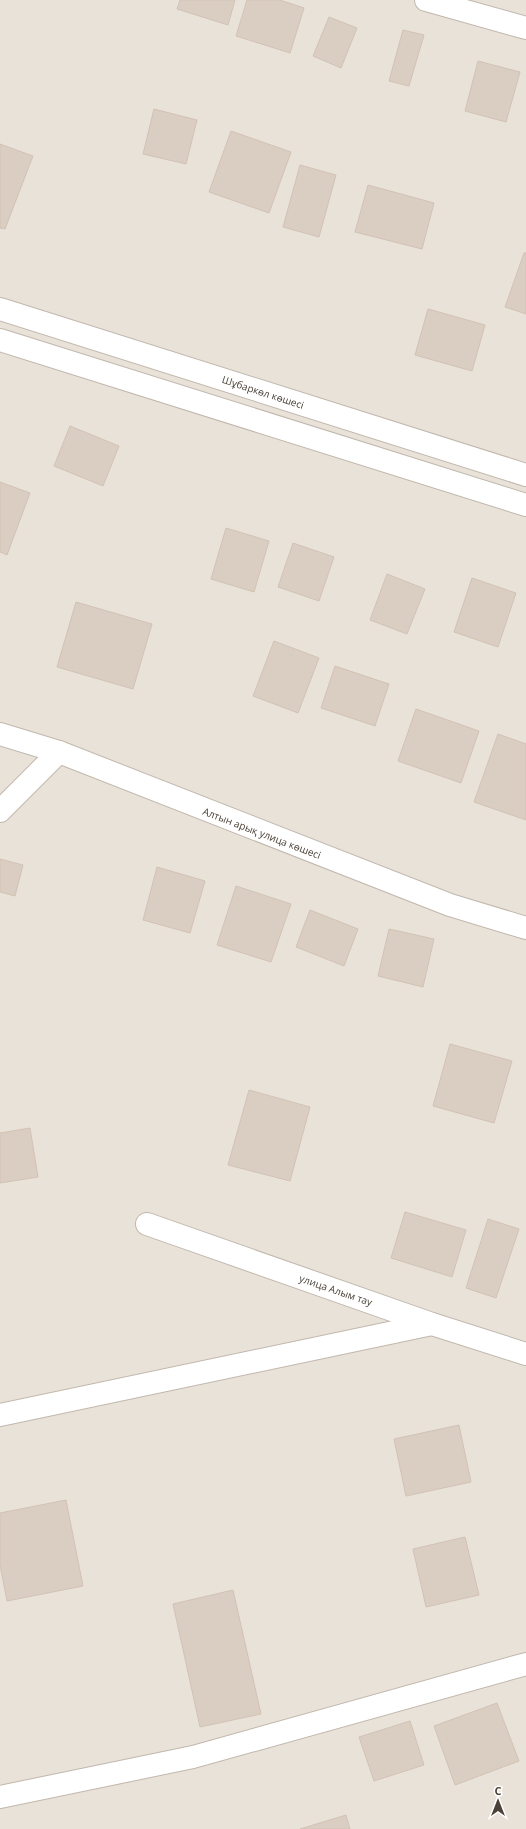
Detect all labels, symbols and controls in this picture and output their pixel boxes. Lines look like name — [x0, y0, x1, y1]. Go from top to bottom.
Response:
street label: Шұбаркөл көшесі — [220, 372, 306, 412]
street label: Алтын арық улица көшесі — [201, 804, 323, 862]
street label: улица Алым тау — [298, 1271, 375, 1309]
north arrow — [478, 1781, 518, 1821]
text: С — [494, 1783, 502, 1798]

